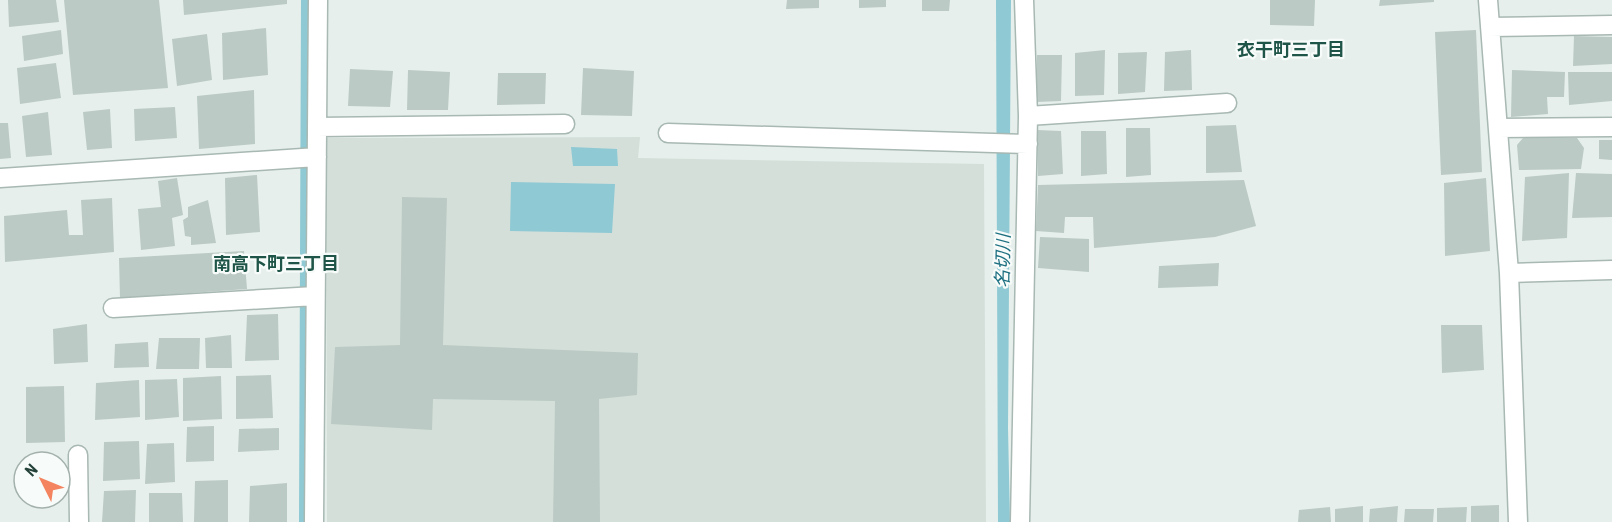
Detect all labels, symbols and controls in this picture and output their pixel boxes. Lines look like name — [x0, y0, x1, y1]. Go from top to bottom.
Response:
district label: 衣干町三丁目 — [1237, 39, 1345, 60]
water label: 名切川 — [992, 232, 1014, 288]
district label: 南高下町三丁目 — [213, 253, 339, 274]
north arrow — [12, 450, 72, 510]
text: N — [21, 460, 42, 480]

